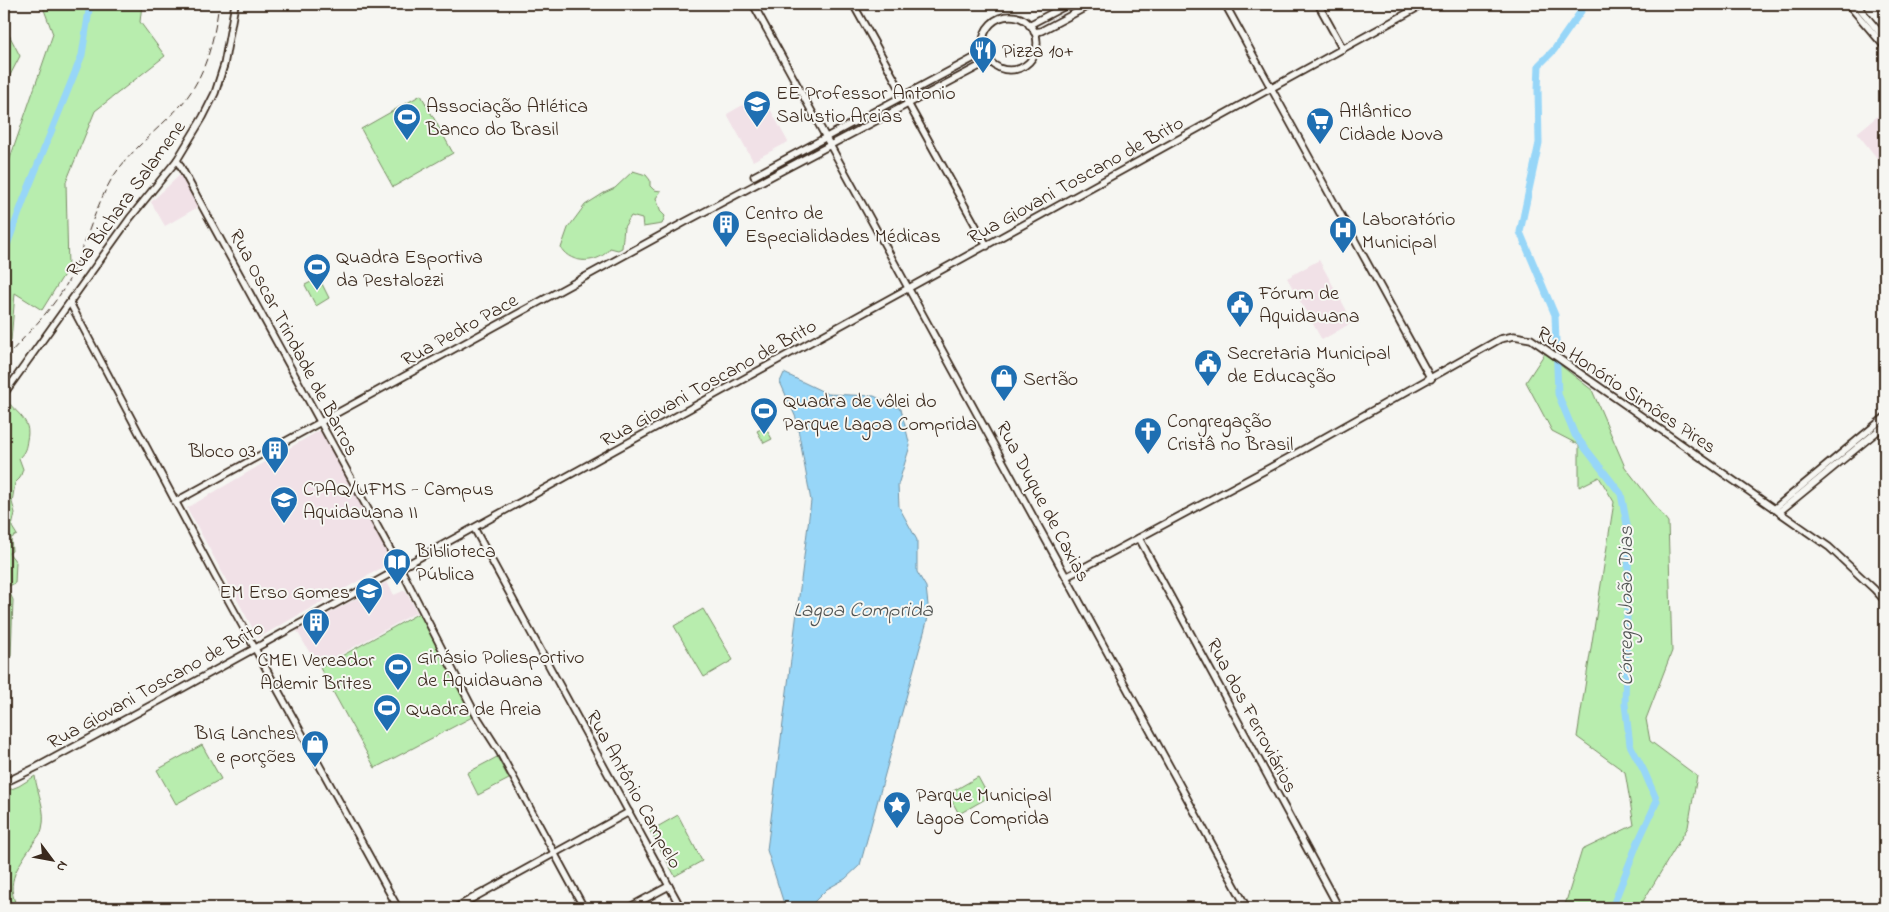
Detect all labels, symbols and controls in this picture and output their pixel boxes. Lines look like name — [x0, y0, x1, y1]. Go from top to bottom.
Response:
restaurant icon: Pizza 10+ — [968, 35, 998, 74]
place label: Pizza 10+ — [1002, 38, 1074, 67]
place label: EE Professor Antonio Salustio Areias — [776, 80, 956, 132]
school or university icon: EE Professor Antonio Salustio Areias — [742, 89, 772, 128]
place label: Associação Atlética Banco do Brasil — [425, 93, 588, 145]
place label: Atlântico Cidade Nova — [1339, 98, 1443, 150]
sports icon: Associação Atlética Banco do Brasil — [392, 102, 422, 141]
supermarket icon: Atlântico Cidade Nova — [1305, 106, 1335, 145]
street label: Rua Giovani Toscano de Brito — [963, 109, 1190, 253]
street label: Rua Bichara Salamene — [60, 115, 194, 284]
place label: Centro de Especialidades Médicas — [745, 200, 941, 252]
place label: Laboratório Municipal — [1362, 206, 1455, 258]
building icon: Centro de Especialidades Médicas — [711, 209, 741, 248]
hospital icon: Laboratório Municipal — [1328, 215, 1358, 254]
street label: Rua Oscar Trindade de Barros — [221, 225, 365, 462]
place label: Quadra Esportiva da Pestalozzi — [336, 244, 483, 296]
sports icon: Quadra Esportiva da Pestalozzi — [302, 252, 332, 291]
place label: Fórum de Aquidauana — [1258, 280, 1360, 332]
street label: Rua Pedro Pace — [397, 287, 524, 375]
public building icon: Fórum de Aquidauana — [1225, 289, 1255, 328]
street label: Rua Giovani Toscano de Brito — [596, 312, 823, 456]
street label: Rua Honório Simões Pires — [1530, 320, 1721, 462]
place label: Secretaria Municipal de Educação — [1227, 340, 1390, 392]
public building icon: Secretaria Municipal de Educação — [1193, 348, 1223, 387]
shop icon: Sertão — [989, 363, 1019, 402]
place label: Sertão — [1023, 366, 1078, 395]
place label: Quadra de vôlei do Parque Lagoa Comprida — [783, 388, 977, 441]
sports icon: Quadra de vôlei do Parque Lagoa Comprida — [749, 396, 779, 435]
place label: Congregação Cristâ no Brasil — [1167, 408, 1293, 460]
church icon: Congregação Cristâ no Brasil — [1133, 416, 1163, 455]
street label: Rua Duque de Caxias — [987, 417, 1096, 588]
building icon: Bloco 03 — [260, 435, 290, 474]
place label: Bloco 03 — [188, 438, 256, 467]
place label: CPAQ/UFMS - Campus Aquidauana II — [303, 476, 494, 528]
school or university icon: CPAQ/UFMS - Campus Aquidauana II — [269, 485, 299, 524]
water label: Córrego João Dias — [1612, 526, 1643, 686]
place label: Biblioteca Pública — [415, 538, 496, 590]
library icon: Biblioteca Pública — [382, 547, 412, 586]
school or university icon: EM Erso Gomes — [354, 576, 384, 615]
place label: EM Erso Gomes — [219, 579, 350, 608]
water label: Lagoa Comprida — [793, 596, 933, 627]
building icon: CMEI Vereador Ademir Brites — [301, 607, 331, 646]
street label: Rua Giovani Toscano de Brito — [43, 614, 270, 758]
street label: Rua dos Ferroviários — [1198, 634, 1304, 799]
place label: Ginásio Poliesportivo de Aquidauana — [417, 644, 585, 696]
place label: CMEI Vereador Ademir Brites — [257, 647, 375, 699]
sports icon: Ginásio Poliesportivo de Aquidauana — [383, 652, 413, 691]
sports icon: Quadra de Areia — [372, 693, 402, 732]
place label: Quadra de Areia — [406, 696, 541, 725]
street label: Rua Antônio Campelo — [577, 706, 688, 875]
place label: BIG Lanches e porções — [194, 720, 296, 772]
shop icon: BIG Lanches e porções — [300, 729, 330, 768]
place label: Parque Municipal Lagoa Comprida — [916, 782, 1052, 835]
place icon: Parque Municipal Lagoa Comprida — [882, 790, 912, 829]
north arrow — [28, 834, 78, 884]
text: N — [50, 857, 73, 876]

